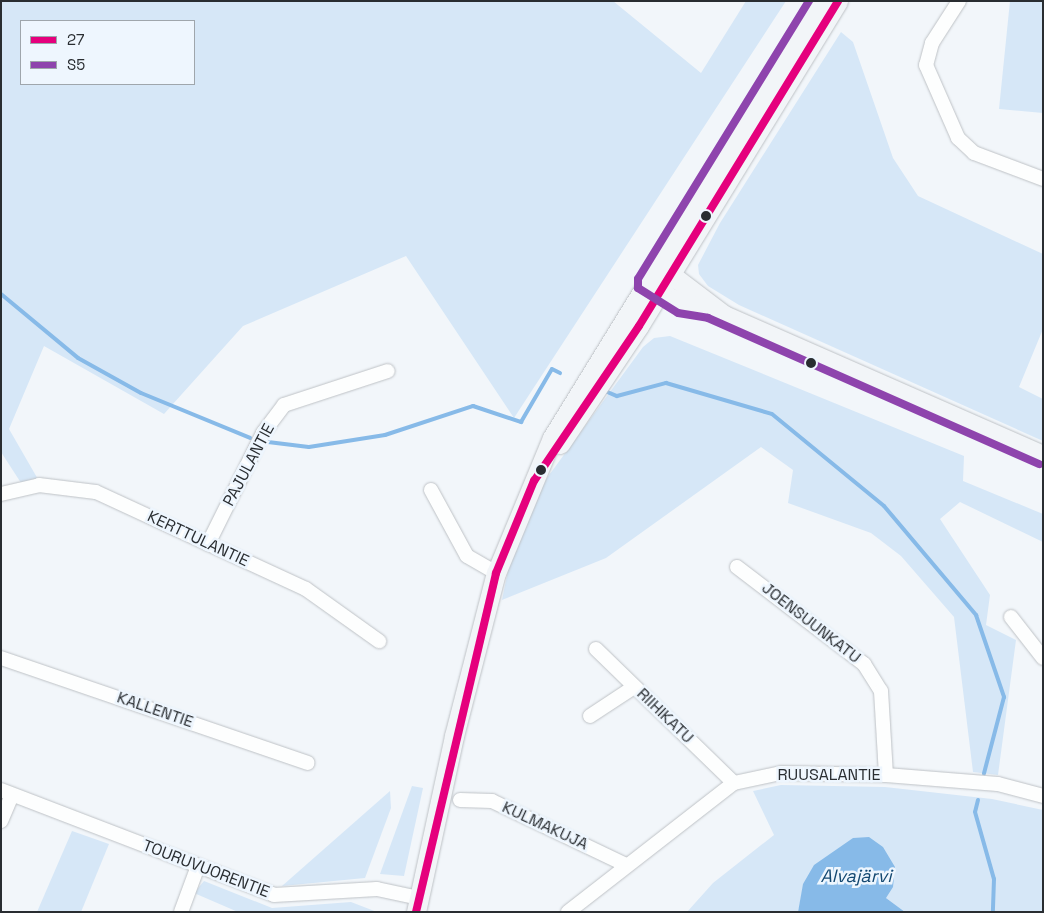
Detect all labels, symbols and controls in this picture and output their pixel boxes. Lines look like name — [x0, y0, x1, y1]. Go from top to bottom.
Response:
legend — [20, 20, 195, 85]
text: 27 — [67, 30, 84, 49]
text: S5 — [67, 55, 85, 74]
unlabelled marker — [701, 211, 711, 221]
unlabelled marker — [806, 358, 816, 368]
street label: PAJULANTIE — [219, 420, 279, 510]
unlabelled marker — [536, 465, 546, 475]
street label: KERTTULANTIE — [144, 507, 252, 571]
street label: JOENSUUNKATU — [758, 578, 864, 668]
street label: RIIHIKATU — [633, 684, 697, 748]
street label: KALLENTIE — [114, 688, 196, 732]
street label: RUUSALANTIE — [777, 765, 881, 785]
street label: KULMAKUJA — [499, 798, 591, 854]
street label: TOURUVUORENTIE — [140, 836, 272, 902]
water label: Alvajärvi — [820, 865, 892, 887]

